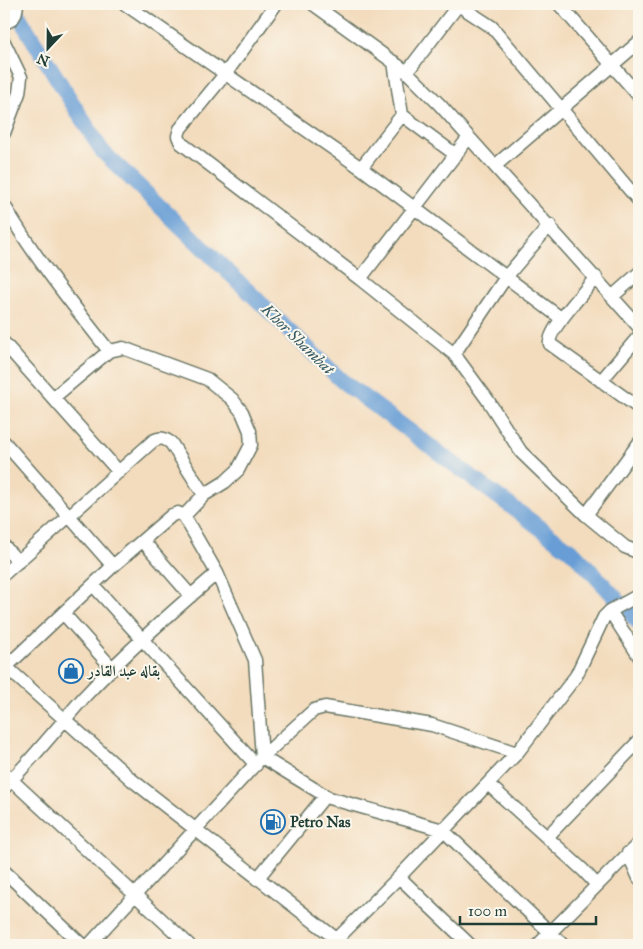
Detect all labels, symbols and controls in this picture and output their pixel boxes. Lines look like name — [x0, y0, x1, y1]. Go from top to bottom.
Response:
north arrow — [22, 22, 72, 72]
text: N — [35, 49, 52, 70]
water label: Khor Shambat — [257, 299, 339, 379]
shop icon: بقاله عبد القادر — [58, 658, 84, 684]
place label: بقاله عبد القادر — [86, 662, 160, 680]
fuel station icon: Petro Nas — [260, 809, 286, 835]
place label: Petro Nas — [290, 813, 351, 831]
scale bar — [460, 894, 597, 926]
text: 100 m — [468, 902, 508, 920]

